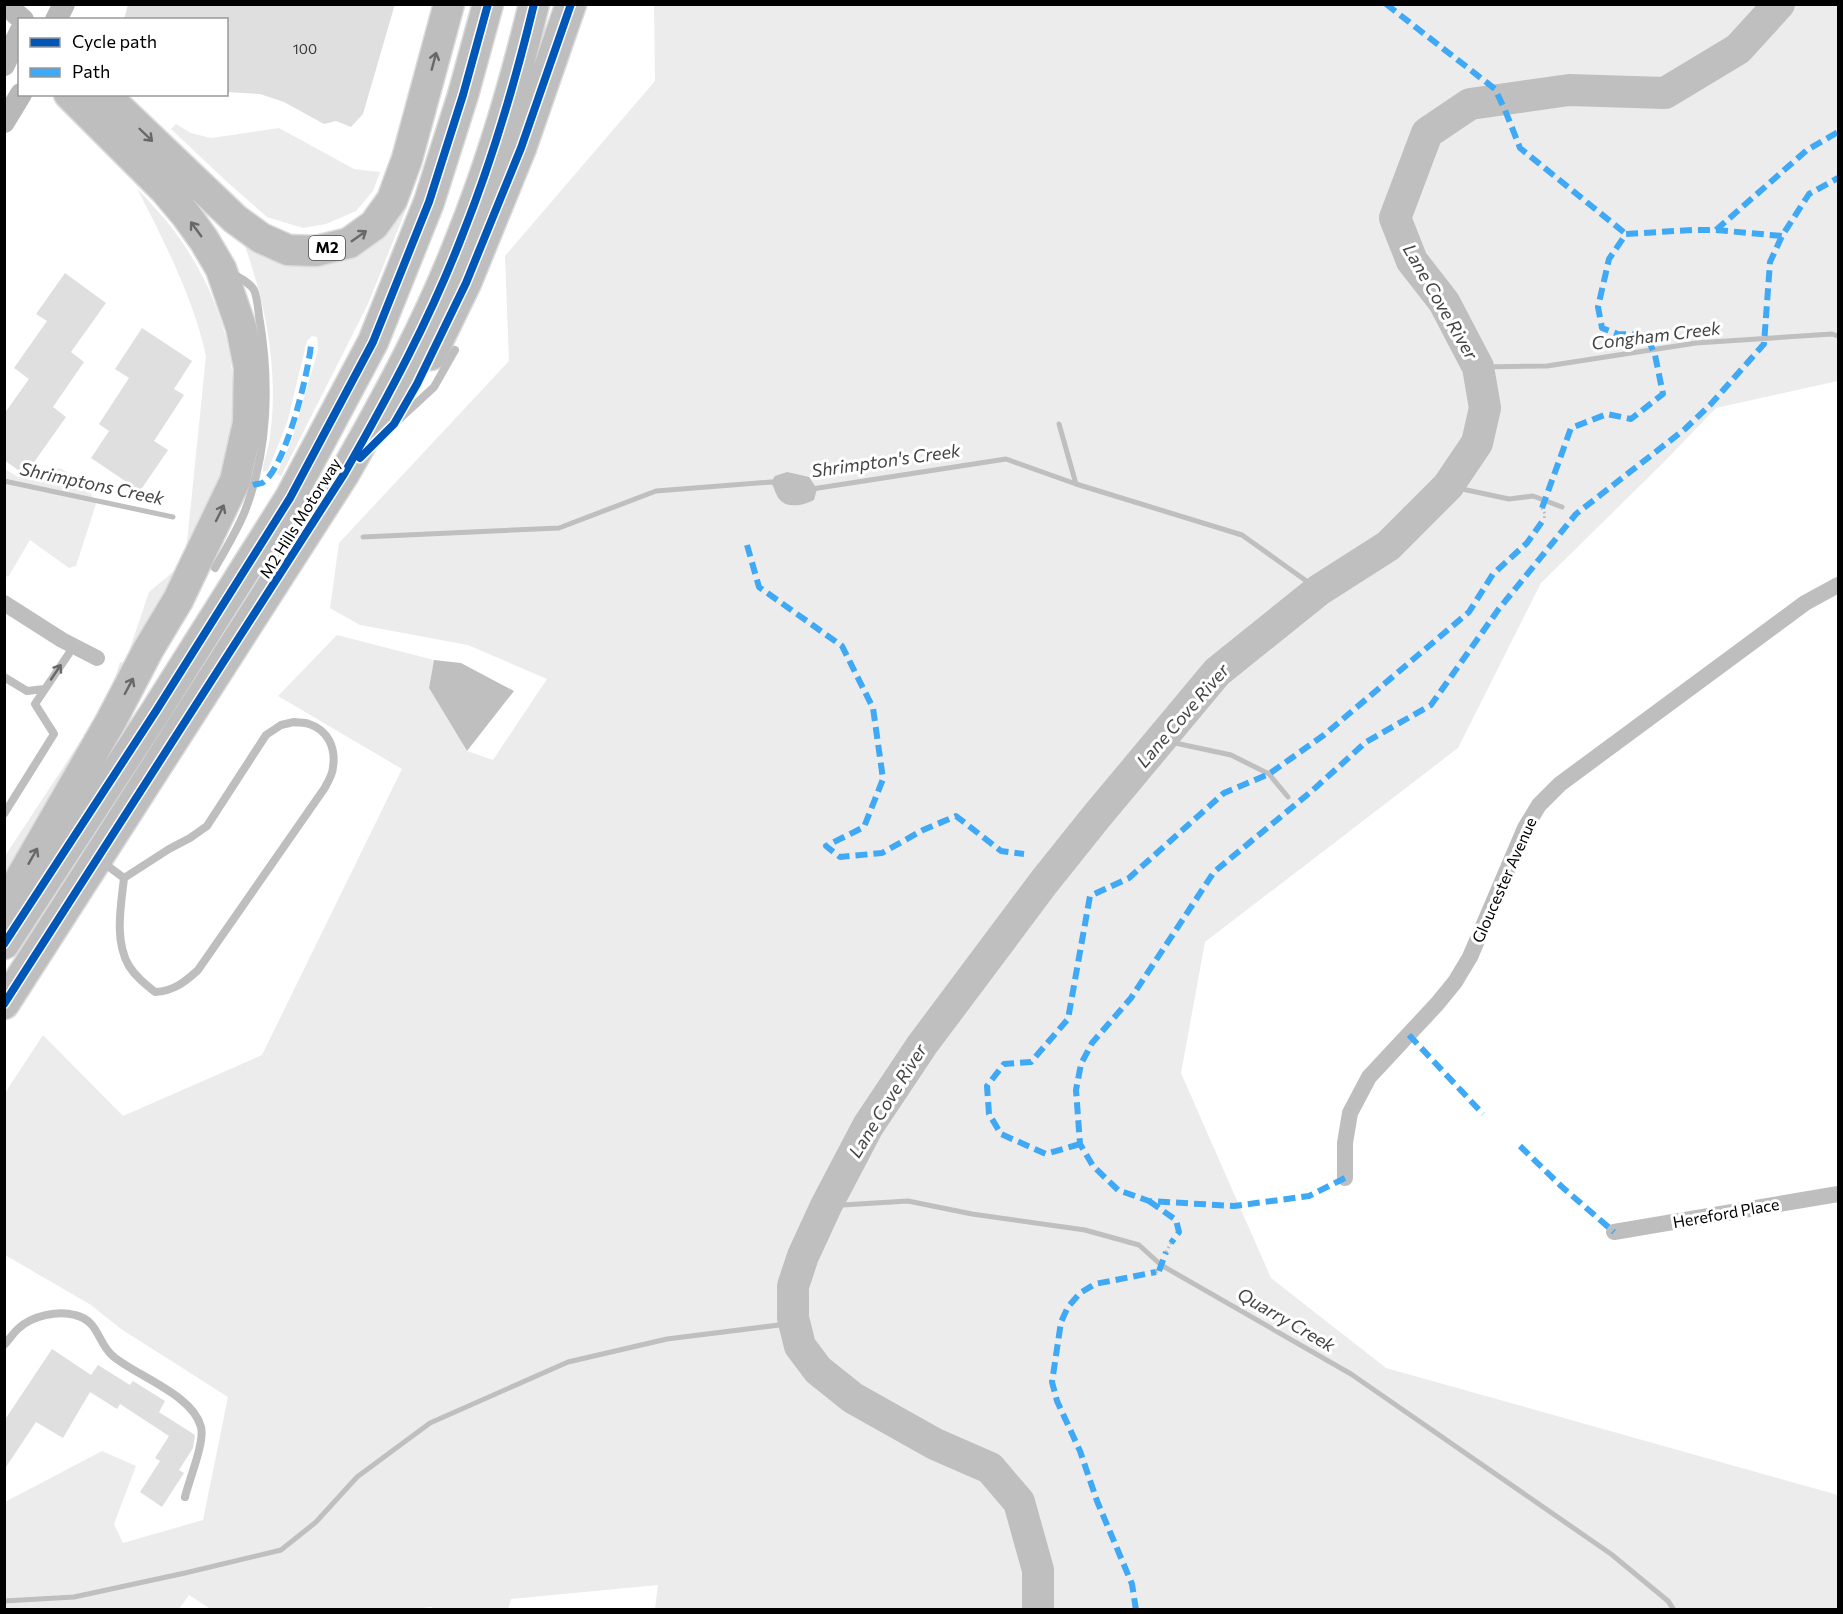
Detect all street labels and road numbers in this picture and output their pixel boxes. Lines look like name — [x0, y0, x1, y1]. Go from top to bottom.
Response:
road number: M2 — [309, 236, 345, 260]
street label: M2 Hills Motorway — [255, 454, 344, 581]
street label: Gloucester Avenue — [1467, 814, 1540, 946]
street label: Hereford Place — [1671, 1194, 1781, 1231]

